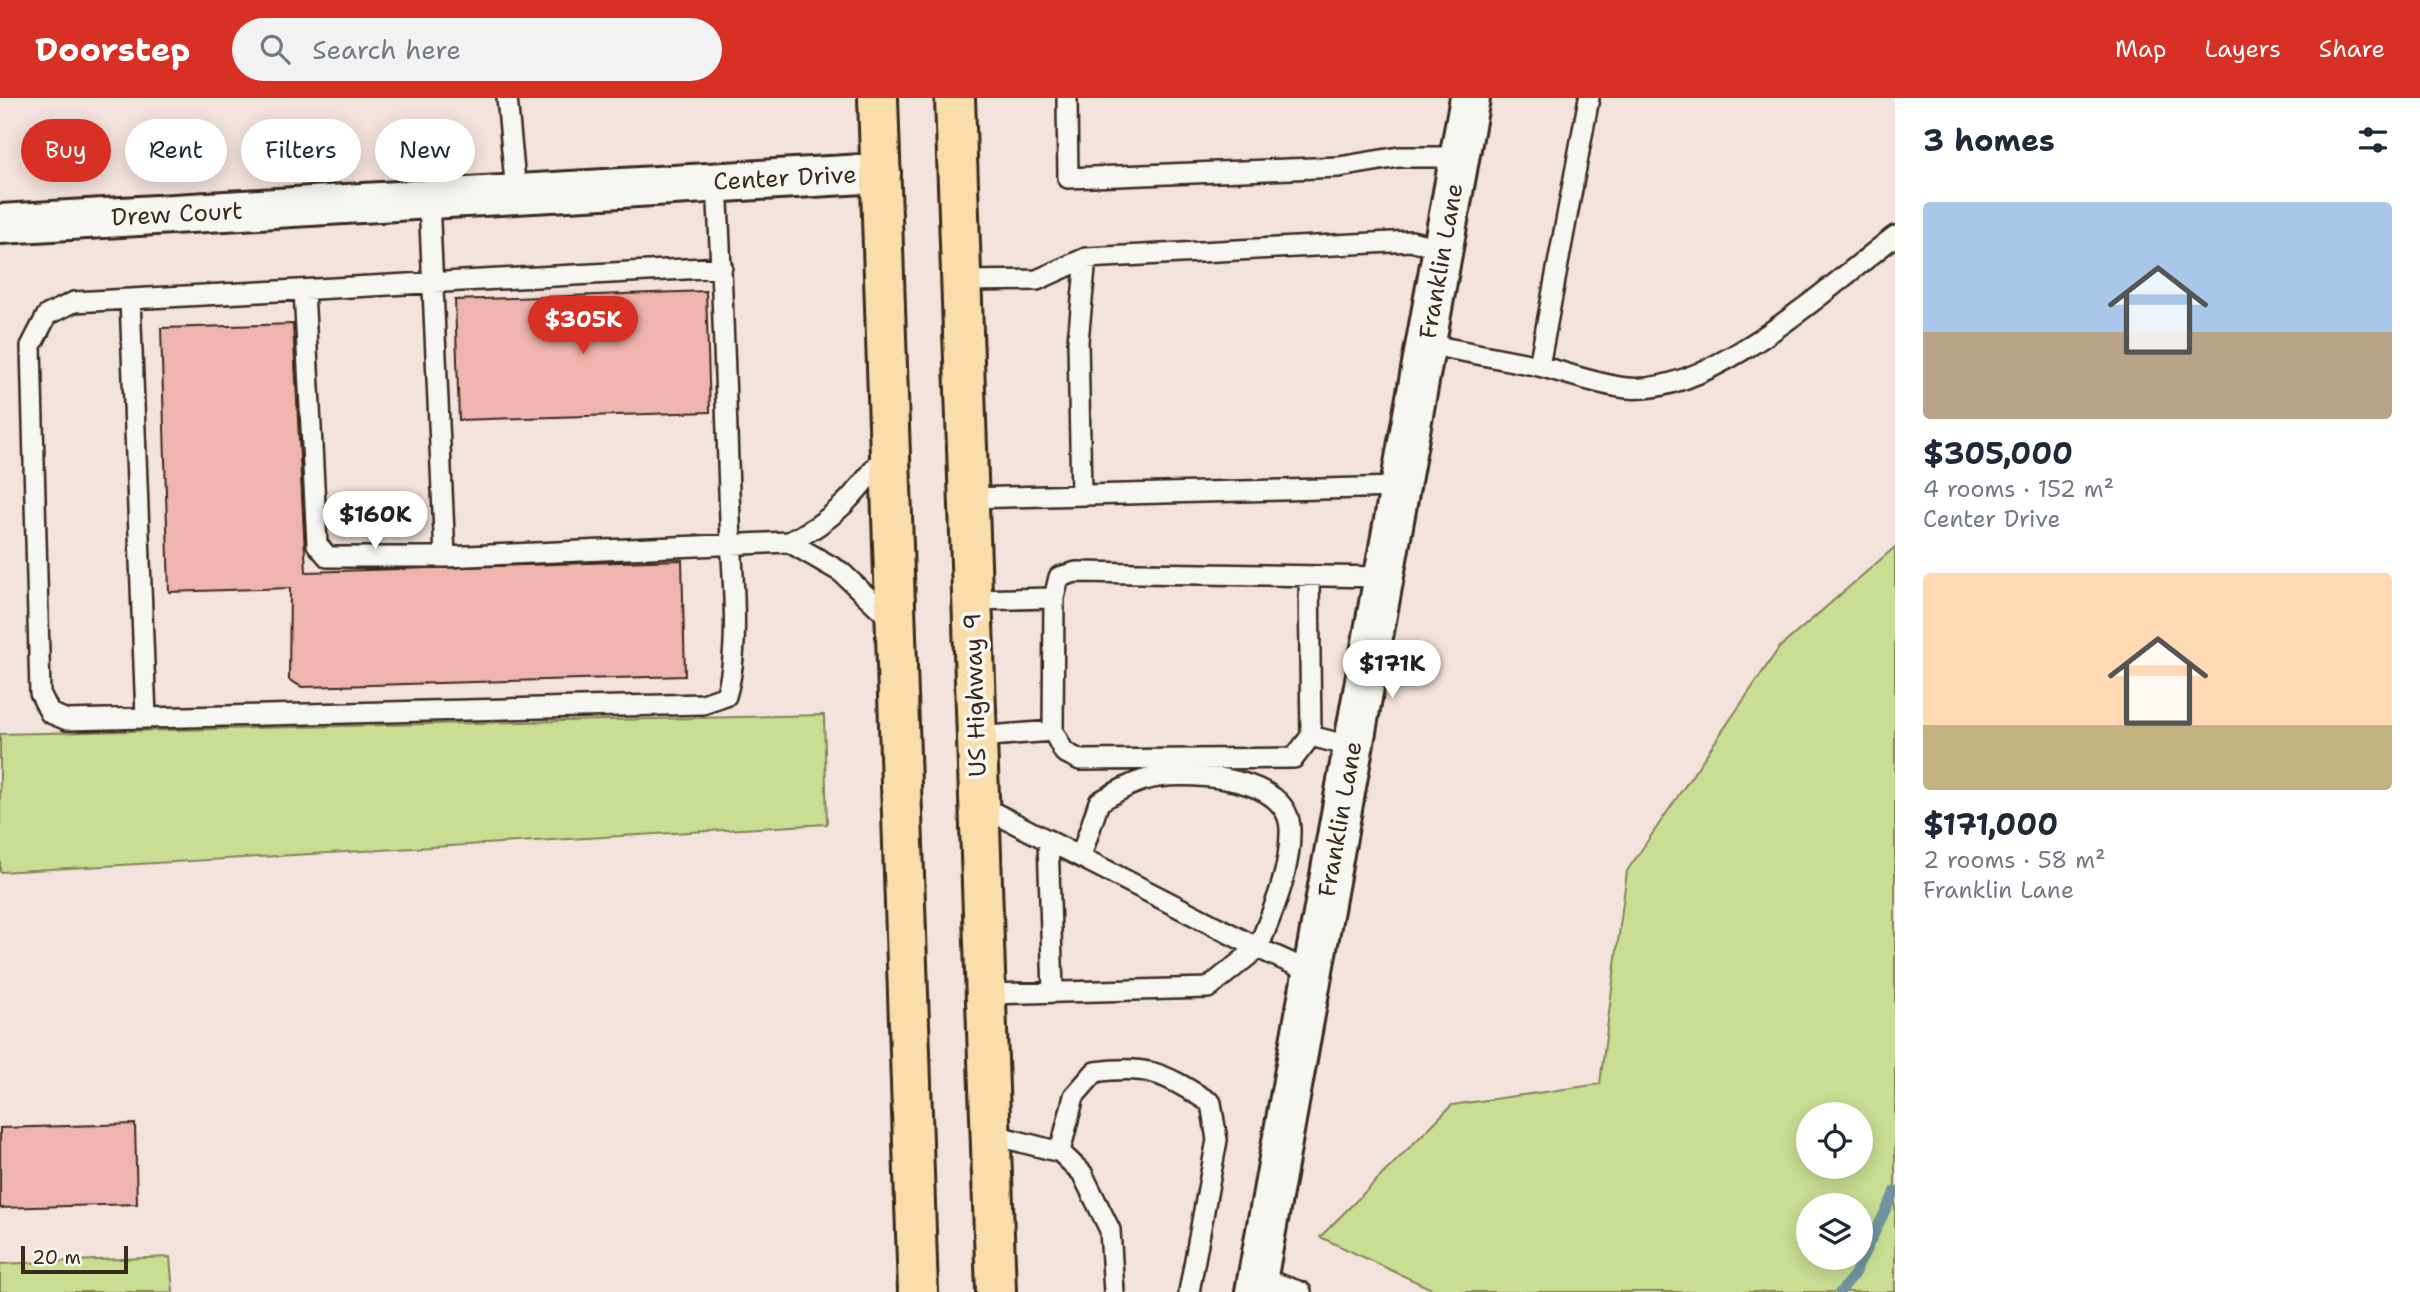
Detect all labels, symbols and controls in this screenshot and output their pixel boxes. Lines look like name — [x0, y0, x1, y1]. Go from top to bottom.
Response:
search box — [232, 18, 722, 81]
text: Doorstep — [35, 27, 190, 72]
icon: search — [256, 30, 294, 68]
text: Search here — [312, 32, 461, 67]
text: Map — [2115, 33, 2166, 65]
text: Layers — [2204, 33, 2281, 65]
text: Share — [2319, 33, 2385, 65]
chip: Buy — [21, 119, 111, 182]
chip: Rent — [125, 119, 227, 182]
chip: Filters — [241, 119, 361, 182]
chip: New — [375, 119, 475, 182]
text: 3 homes — [1923, 120, 2055, 161]
icon: filters — [2354, 121, 2392, 159]
street label: Center Drive — [713, 158, 857, 198]
street label: Franklin Lane — [1412, 181, 1470, 341]
street label: Drew Court — [111, 195, 243, 233]
icon: home — [2095, 247, 2221, 373]
pin: $305K — [534, 296, 632, 356]
text: $305K — [544, 304, 622, 334]
text: $305,000 — [1923, 433, 2073, 474]
text: 4 rooms · 152 m² — [1923, 474, 2114, 504]
pin: $160K — [326, 491, 424, 551]
text: $160K — [339, 499, 411, 529]
text: Center Drive — [1923, 504, 2060, 534]
street label: US Highway 9 — [956, 612, 994, 778]
icon: home — [2095, 618, 2221, 744]
pin: $171K — [1343, 640, 1441, 700]
text: $171K — [1359, 648, 1425, 678]
street label: Franklin Lane — [1311, 739, 1369, 899]
text: $171,000 — [1923, 804, 2058, 845]
text: 2 rooms · 58 m² — [1923, 845, 2106, 875]
text: Franklin Lane — [1923, 875, 2074, 905]
map controls — [1796, 1102, 1873, 1270]
button: locate — [1796, 1102, 1873, 1179]
button: layers — [1796, 1193, 1873, 1270]
scale bar — [21, 1243, 128, 1275]
text: 20 m — [32, 1245, 81, 1270]

